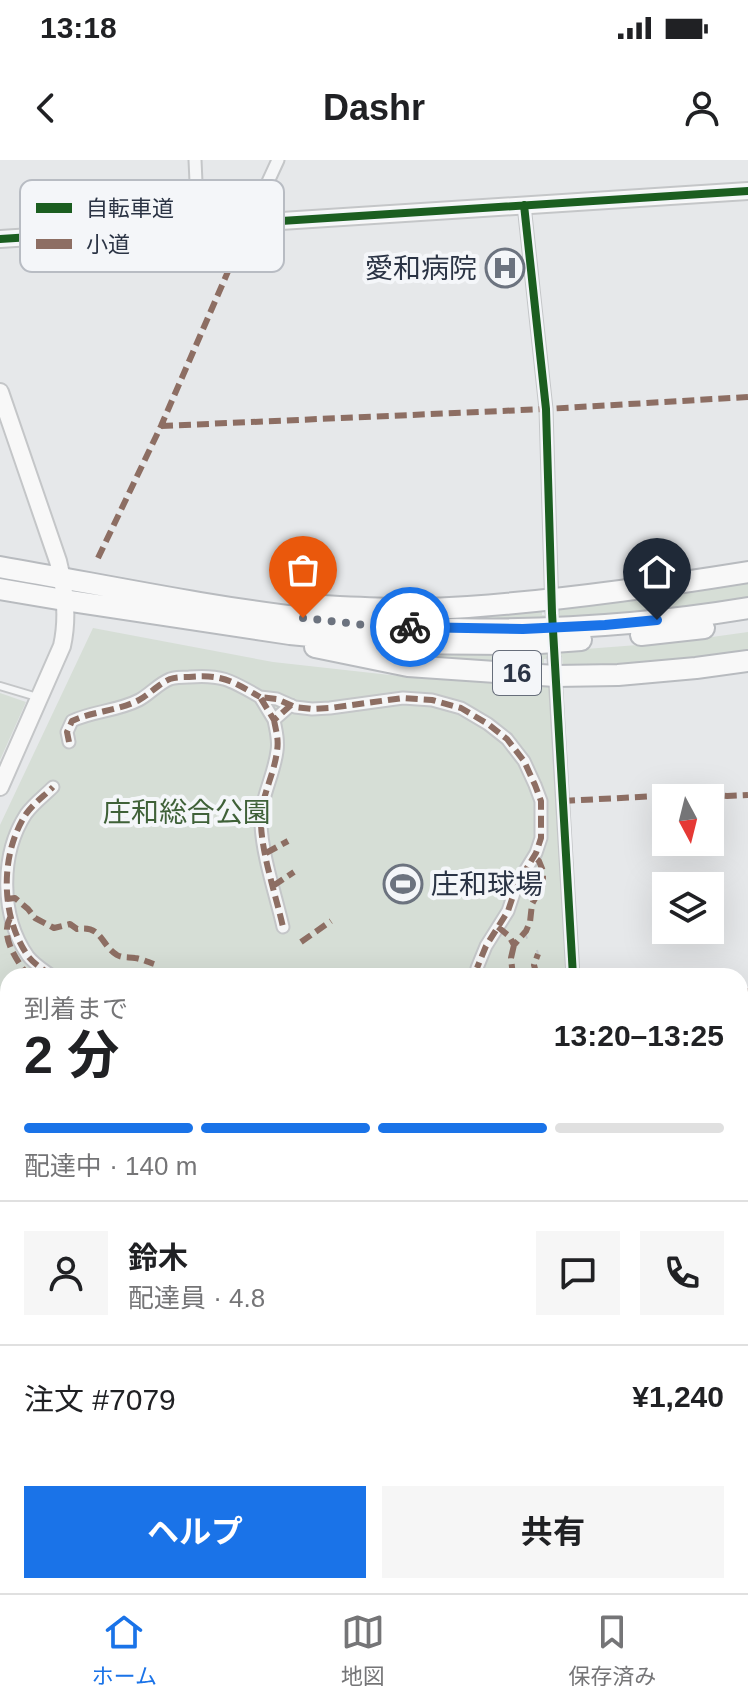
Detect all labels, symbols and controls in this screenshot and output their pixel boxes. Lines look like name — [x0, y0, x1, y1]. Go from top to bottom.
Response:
text: 13:18 — [40, 11, 117, 44]
icon: back — [24, 86, 68, 130]
icon: person — [680, 86, 724, 130]
text: Dashr — [323, 87, 425, 128]
legend — [20, 180, 284, 272]
text: 自転車道 — [86, 196, 174, 221]
text: 小道 — [86, 232, 130, 257]
hospital icon: 愛和病院 — [484, 247, 526, 289]
place label: 愛和病院 — [365, 253, 477, 284]
pin — [269, 536, 337, 618]
pin — [623, 538, 691, 620]
icon: bag — [281, 548, 325, 592]
icon: home — [635, 550, 679, 594]
courier — [370, 587, 450, 667]
icon: bike — [388, 605, 432, 649]
road number: 16 — [493, 651, 541, 695]
north arrow — [652, 784, 724, 856]
map controls — [652, 784, 724, 944]
park label: 庄和総合公園 — [103, 797, 271, 828]
sports icon: 庄和球場 — [382, 863, 424, 905]
place label: 庄和球場 — [431, 869, 543, 900]
button: layers — [652, 872, 724, 944]
text: 到着まで — [24, 994, 128, 1024]
text: 13:20–13:25 — [554, 1019, 724, 1052]
text: 2 分 — [24, 1026, 119, 1084]
text: 配達中 · 140 m — [24, 1151, 197, 1181]
button: person — [24, 1231, 108, 1315]
button: chat — [536, 1231, 620, 1315]
button: phone — [640, 1231, 724, 1315]
text: 鈴木 — [128, 1241, 188, 1274]
text: 配達員 · 4.8 — [128, 1283, 265, 1313]
text: ¥1,240 — [632, 1380, 724, 1413]
text: 注文 #7079 — [24, 1383, 176, 1416]
button: ヘルプ — [24, 1486, 366, 1578]
button: 共有 — [382, 1486, 724, 1578]
tab: ホーム — [92, 1610, 157, 1690]
tab: 地図 — [341, 1610, 385, 1690]
tab: 保存済み — [568, 1610, 656, 1690]

